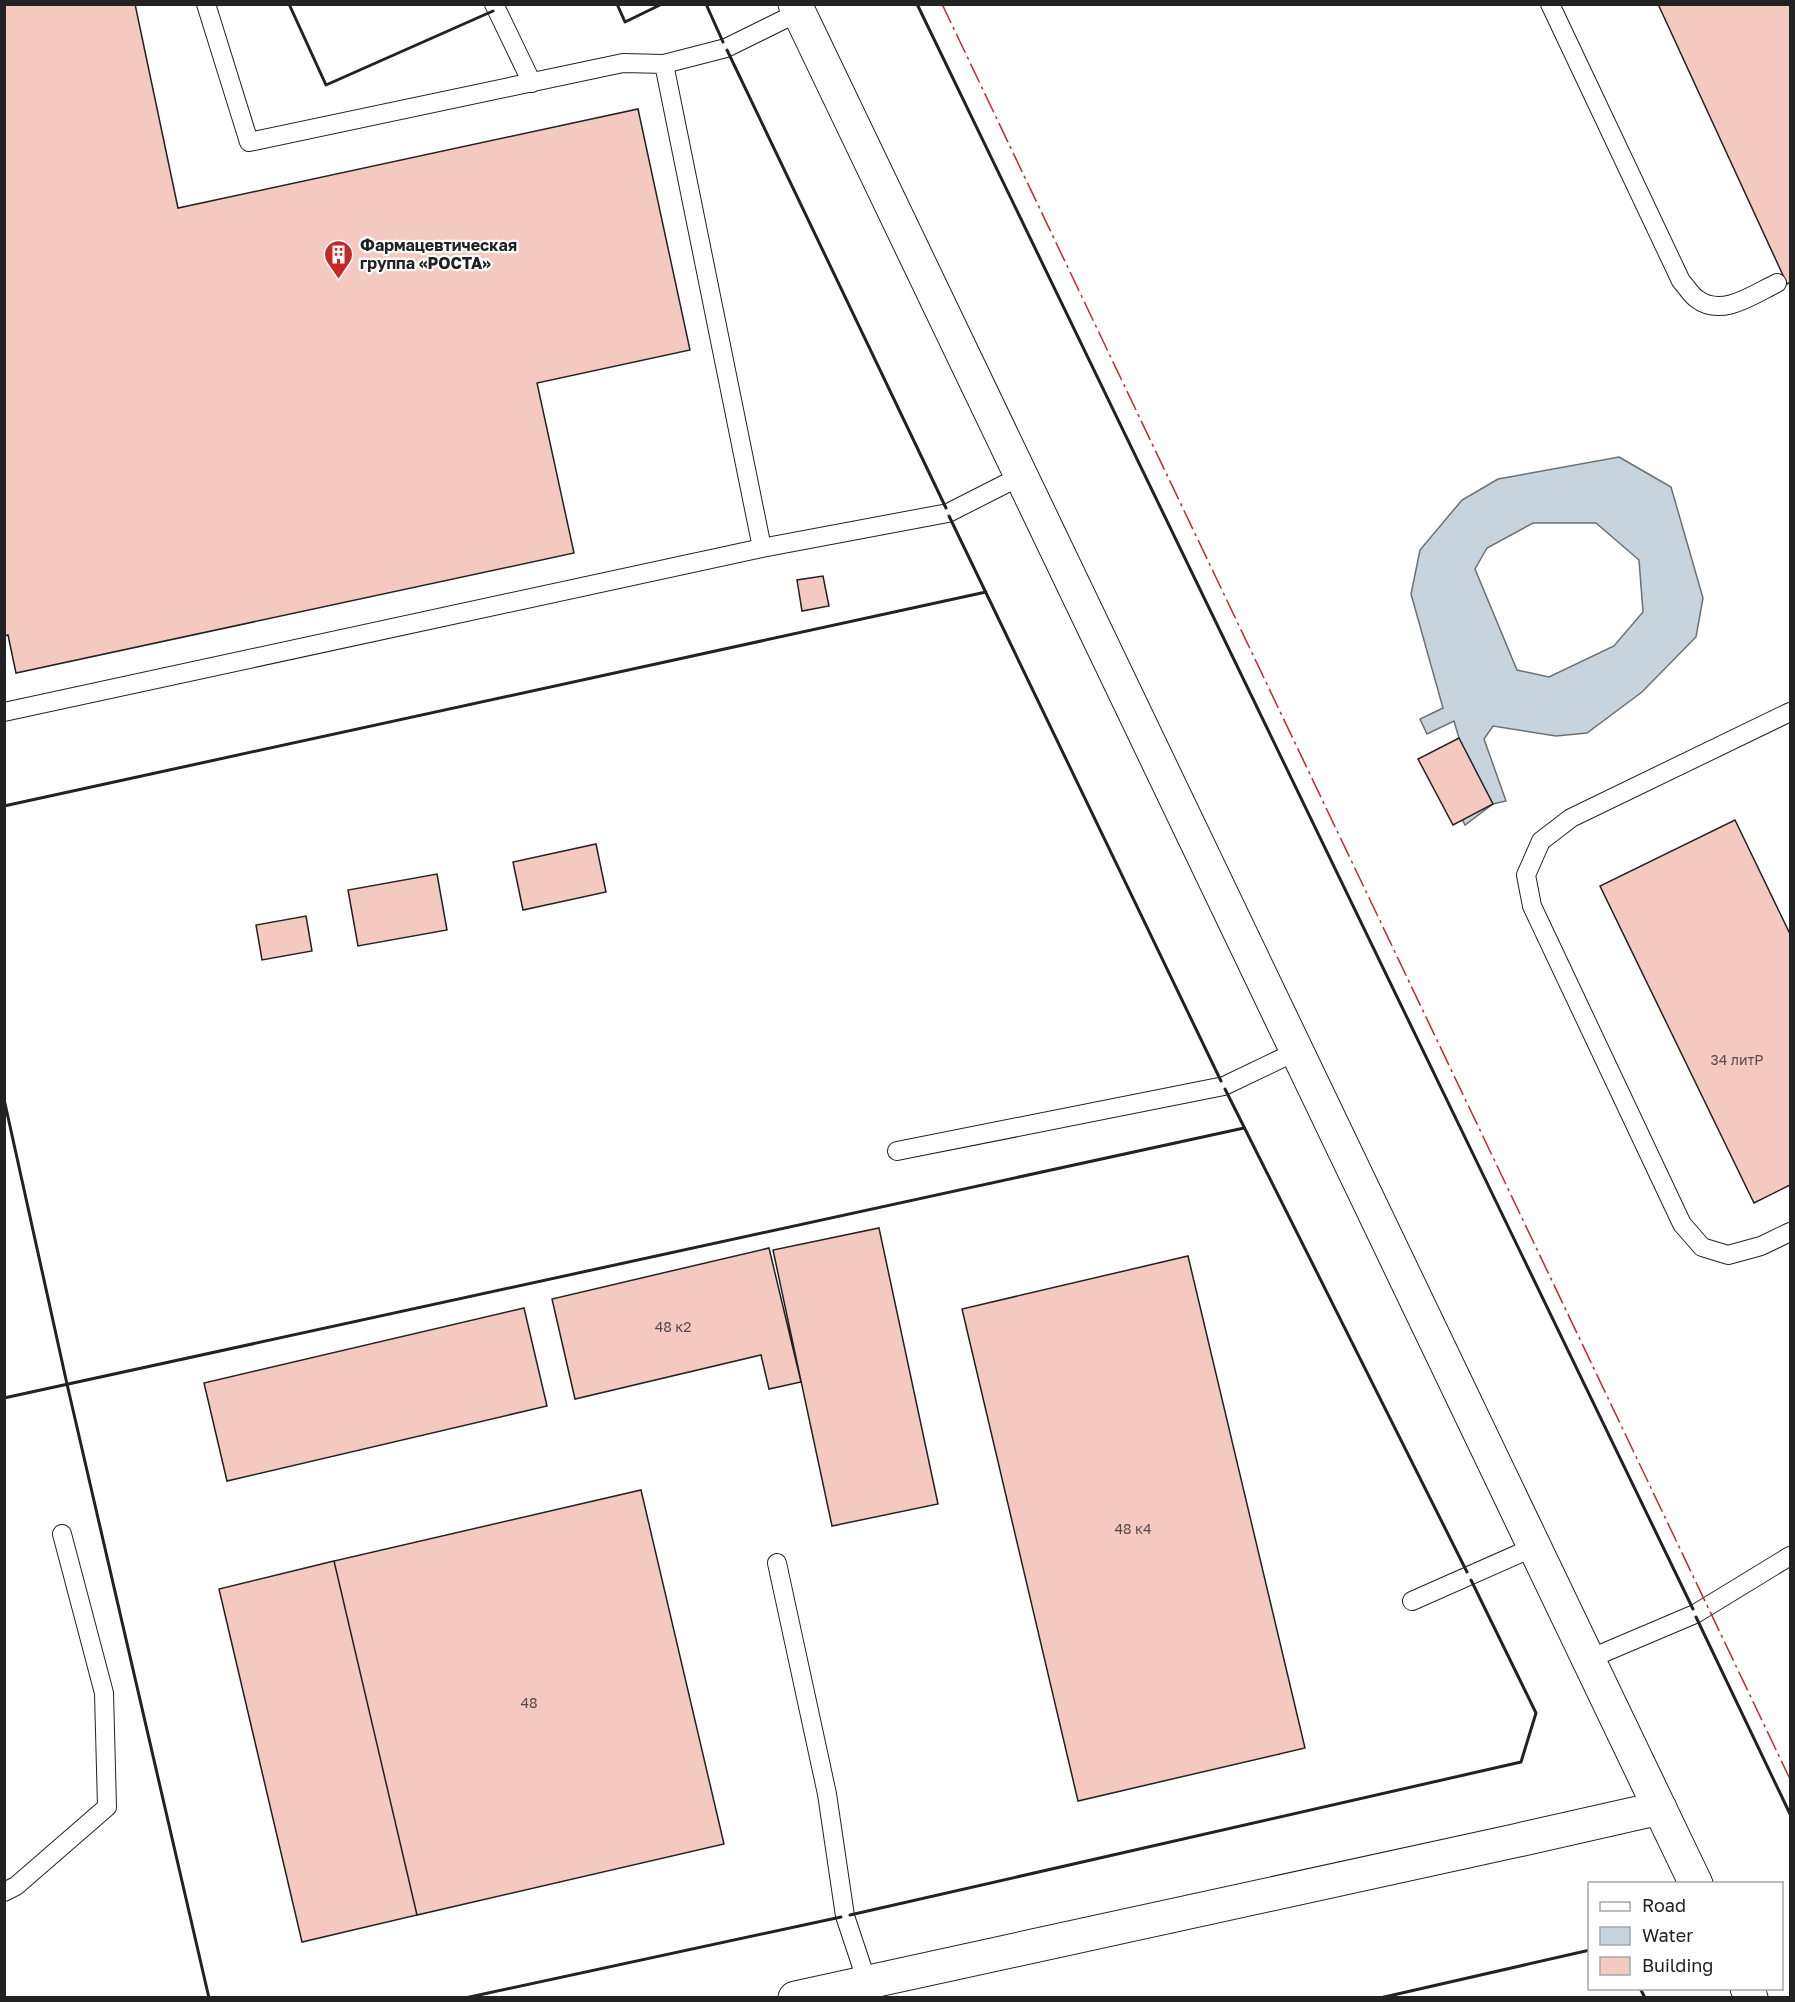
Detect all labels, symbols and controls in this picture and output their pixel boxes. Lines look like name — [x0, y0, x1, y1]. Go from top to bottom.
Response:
place label: Фармацевтическая группа «РОСТА» — [360, 235, 517, 273]
building icon: Фармацевтическая группа «РОСТА» — [323, 238, 355, 280]
house number: 34 литР — [1711, 1051, 1764, 1068]
house number: 48 к2 — [655, 1318, 691, 1335]
house number: 48 к4 — [1114, 1520, 1152, 1537]
house number: 48 — [520, 1694, 538, 1711]
legend — [1588, 1882, 1783, 1990]
text: Road — [1642, 1894, 1686, 1916]
text: Water — [1642, 1924, 1693, 1946]
text: Building — [1642, 1954, 1713, 1976]

